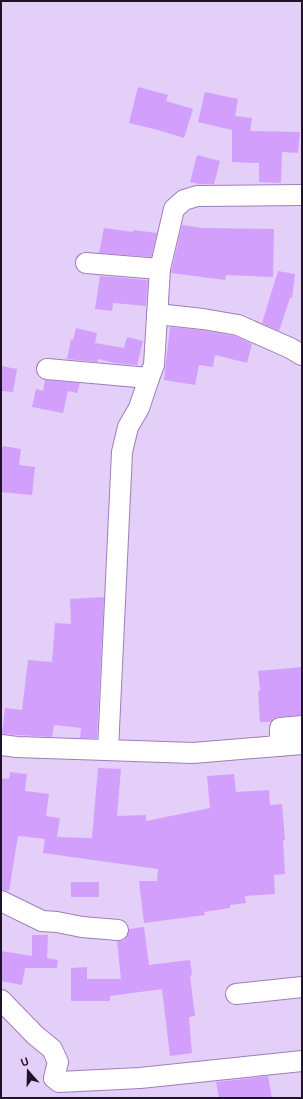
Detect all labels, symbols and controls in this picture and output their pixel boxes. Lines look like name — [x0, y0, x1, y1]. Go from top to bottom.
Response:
north arrow — [8, 1051, 48, 1091]
text: U — [19, 1054, 31, 1069]

